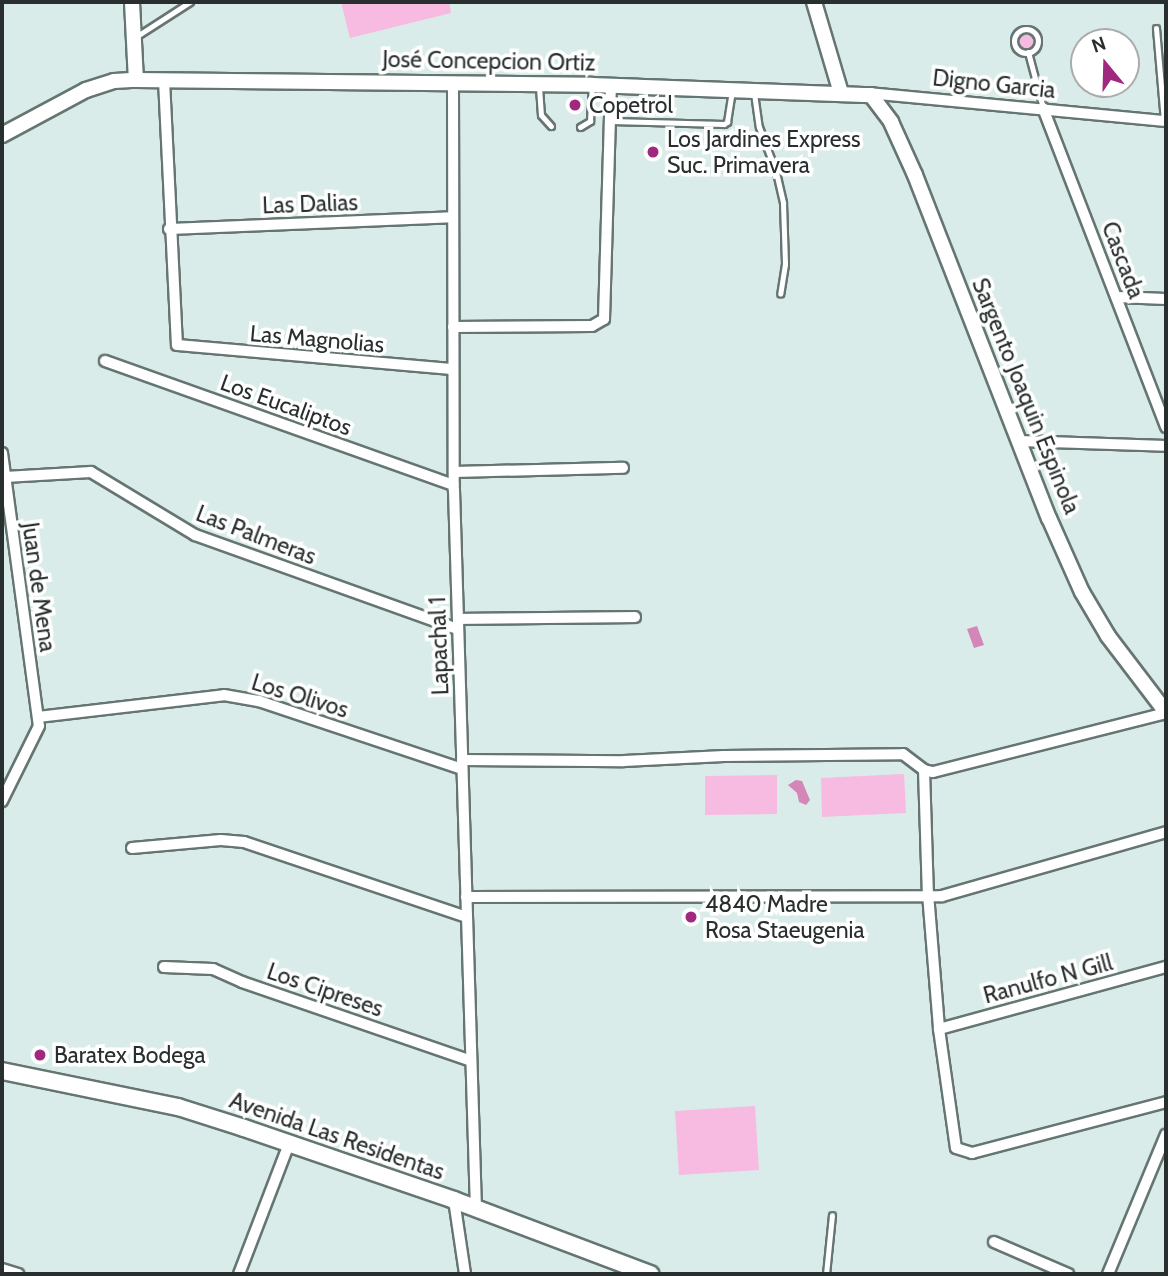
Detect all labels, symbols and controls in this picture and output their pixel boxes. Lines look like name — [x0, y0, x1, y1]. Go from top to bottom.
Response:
north arrow — [1070, 28, 1140, 98]
text: N — [1089, 32, 1109, 58]
street label: José Concepcion Ortiz — [382, 45, 596, 77]
street label: Digno Garcia — [931, 64, 1057, 104]
place label: Copetrol — [589, 91, 673, 119]
marker: Copetrol — [567, 97, 583, 113]
place label: Los Jardines Express Suc. Primavera — [667, 125, 860, 179]
marker: Los Jardines Express Suc. Primavera — [645, 144, 661, 160]
street label: Las Dalias — [262, 189, 358, 219]
street label: Cascada — [1096, 218, 1150, 302]
street label: Sargento Joaquin Espinola — [966, 274, 1086, 518]
street label: Las Magnolias — [249, 319, 385, 359]
street label: Los Eucaliptos — [217, 369, 355, 441]
street label: Las Palmeras — [192, 500, 320, 570]
street label: Juan de Mena — [16, 520, 62, 654]
street label: Lapachal 1 — [423, 596, 455, 696]
street label: Los Olivos — [248, 668, 352, 724]
place label: 4840 Madre Rosa Staeugenia — [705, 890, 865, 944]
marker: 4840 Madre Rosa Staeugenia — [683, 909, 699, 925]
street label: Ranulfo N Gill — [980, 948, 1116, 1010]
street label: Los Cipreses — [263, 957, 387, 1023]
place label: Baratex Bodega — [54, 1041, 206, 1069]
marker: Baratex Bodega — [32, 1047, 48, 1063]
street label: Avenida Las Residentas — [226, 1086, 448, 1186]

